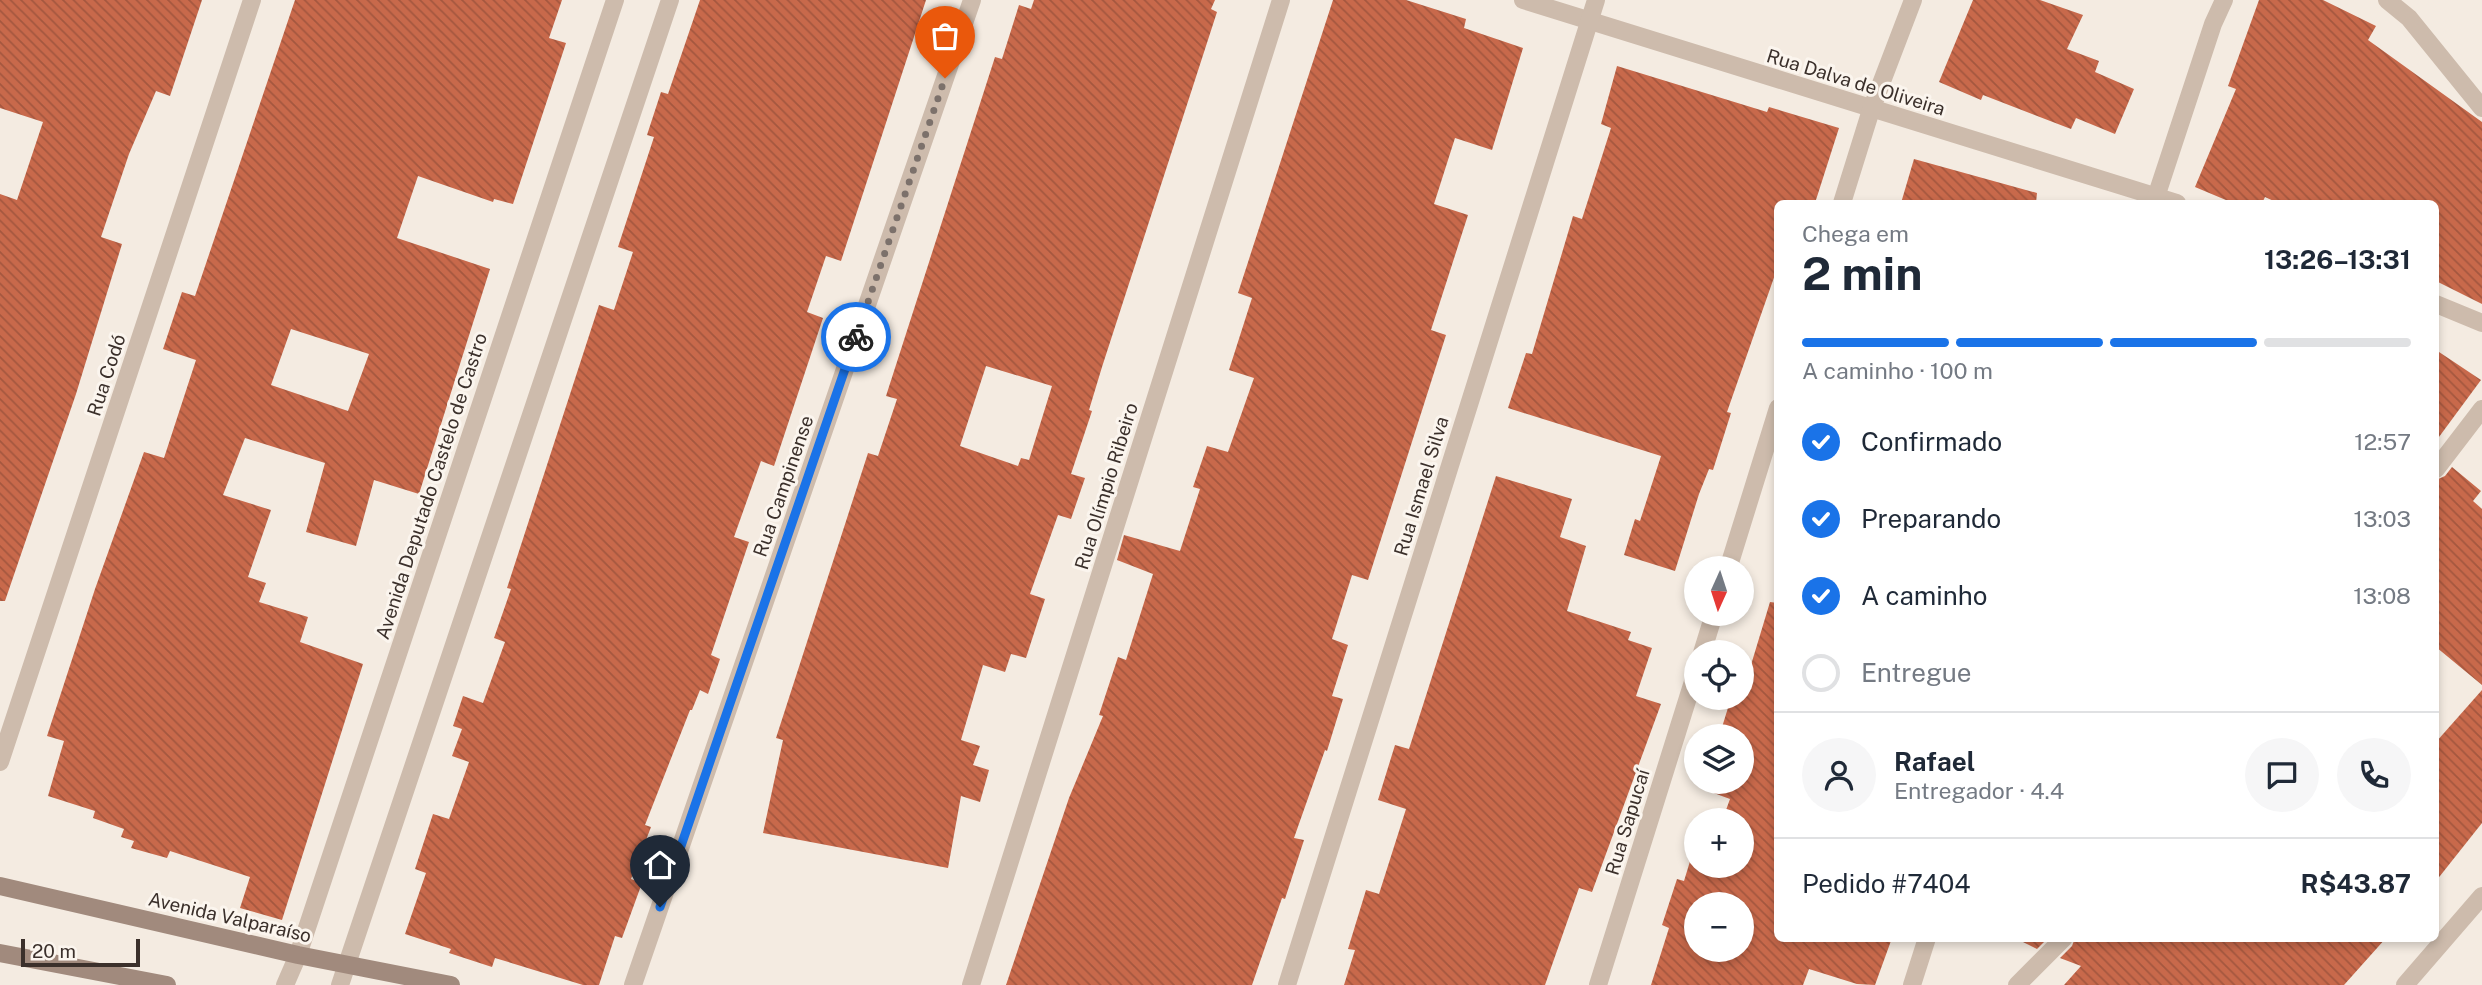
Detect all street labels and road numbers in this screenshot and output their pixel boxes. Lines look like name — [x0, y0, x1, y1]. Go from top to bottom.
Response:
street label: Rua Dalva de Oliveira — [1764, 44, 1948, 120]
street label: Avenida Deputado Castelo de Castro — [371, 330, 491, 642]
street label: Rua Codó — [82, 331, 130, 419]
street label: Rua Olímpio Ribeiro — [1070, 400, 1142, 572]
street label: Rua Campinense — [749, 413, 817, 559]
street label: Rua Ismael Silva — [1389, 414, 1453, 558]
street label: Rua Sapucaí — [1600, 766, 1654, 878]
street label: Avenida Valparaíso — [146, 888, 314, 946]

